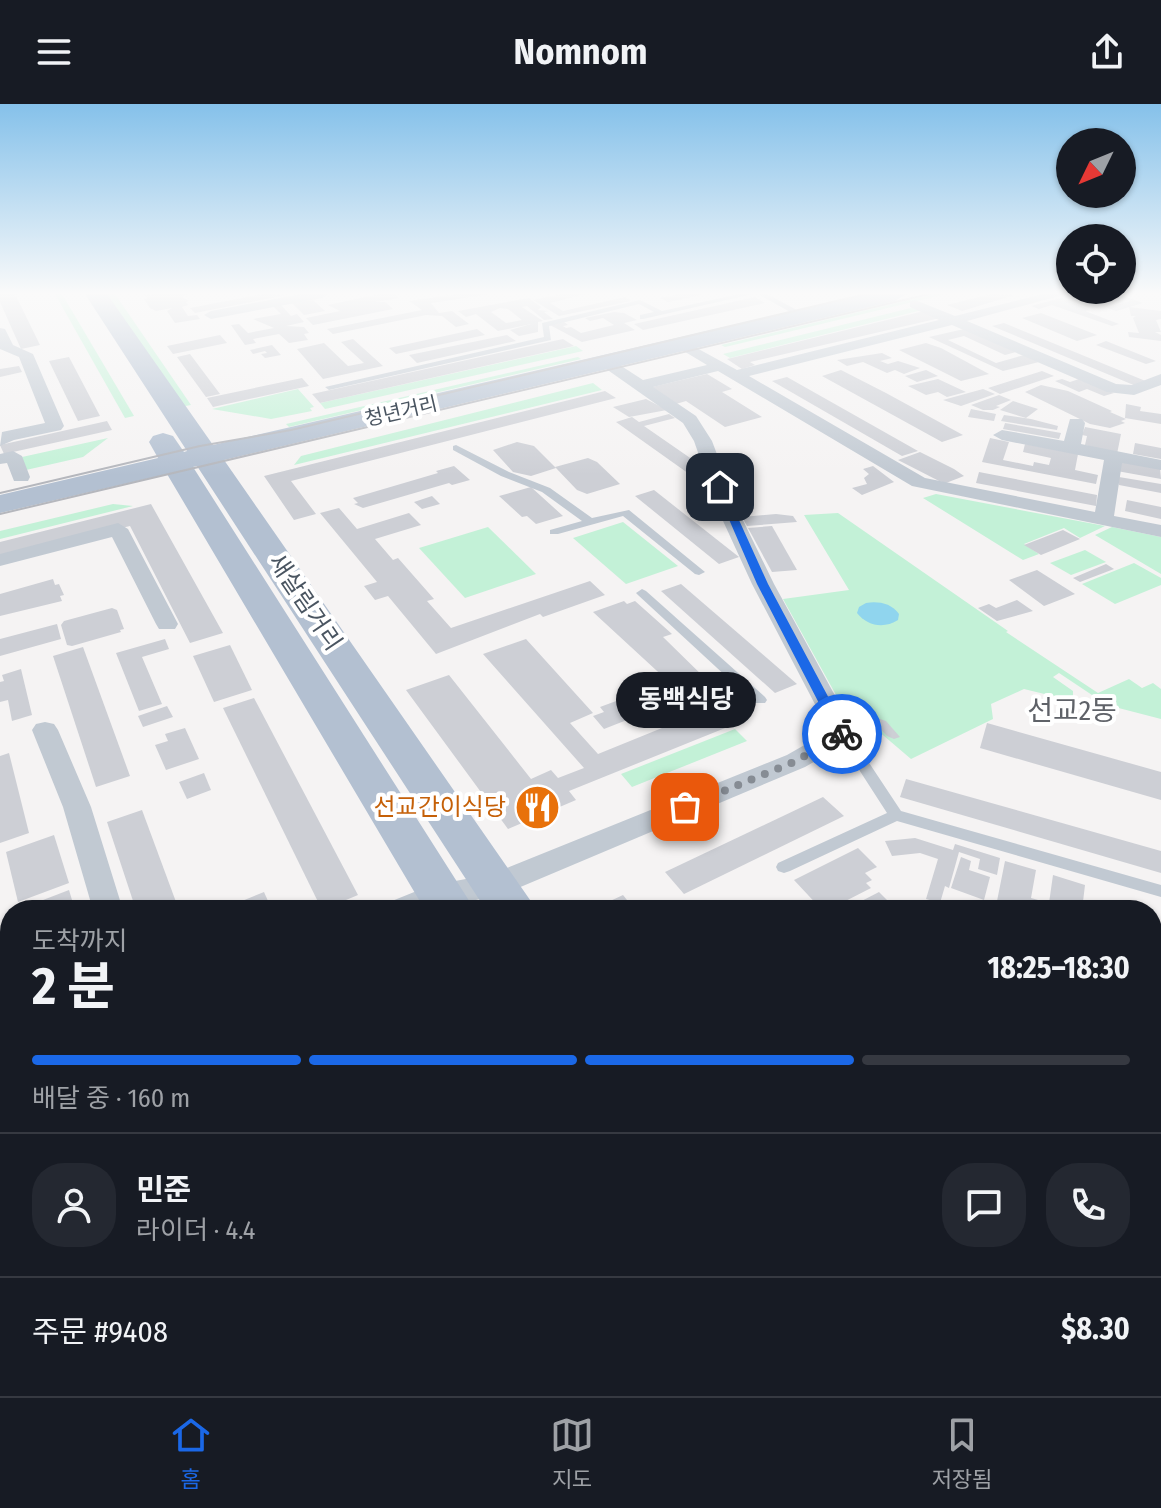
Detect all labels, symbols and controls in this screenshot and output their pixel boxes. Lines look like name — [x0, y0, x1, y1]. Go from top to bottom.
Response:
icon: menu — [32, 30, 76, 74]
text: Nomnom — [514, 30, 647, 74]
icon: share — [1085, 30, 1129, 74]
north arrow — [1056, 128, 1136, 208]
map controls — [1056, 128, 1136, 304]
button: locate — [1056, 224, 1136, 304]
street label: 청년거리 — [362, 391, 440, 431]
pin — [686, 453, 754, 521]
icon: home — [698, 465, 742, 509]
street label: 새살림거리 — [263, 548, 347, 656]
callout: 동백식당 — [615, 671, 755, 727]
text: 동백식당 — [638, 684, 734, 715]
courier — [802, 694, 882, 774]
district label: 선교2동 — [1027, 694, 1117, 727]
icon: bike — [820, 712, 864, 756]
pin — [651, 773, 719, 841]
restaurant icon: 선교간이식당 — [513, 783, 561, 831]
icon: bag — [663, 785, 707, 829]
place label: 선교간이식당 — [374, 793, 506, 821]
text: 도착까지 — [32, 926, 128, 957]
text: 18:25–18:30 — [987, 950, 1130, 986]
text: 2 분 — [32, 955, 115, 1018]
text: 배달 중 · 160 m — [32, 1083, 190, 1114]
button: person — [32, 1163, 116, 1247]
button: chat — [942, 1163, 1026, 1247]
button: phone — [1046, 1163, 1130, 1247]
text: 민준 — [136, 1172, 191, 1208]
text: 라이더 · 4.4 — [136, 1215, 255, 1246]
text: $8.30 — [1061, 1311, 1130, 1347]
text: 주문 #9408 — [32, 1314, 168, 1350]
tab: 홈 — [169, 1413, 213, 1493]
tab: 지도 — [550, 1413, 594, 1493]
tab: 저장됨 — [932, 1413, 992, 1493]

